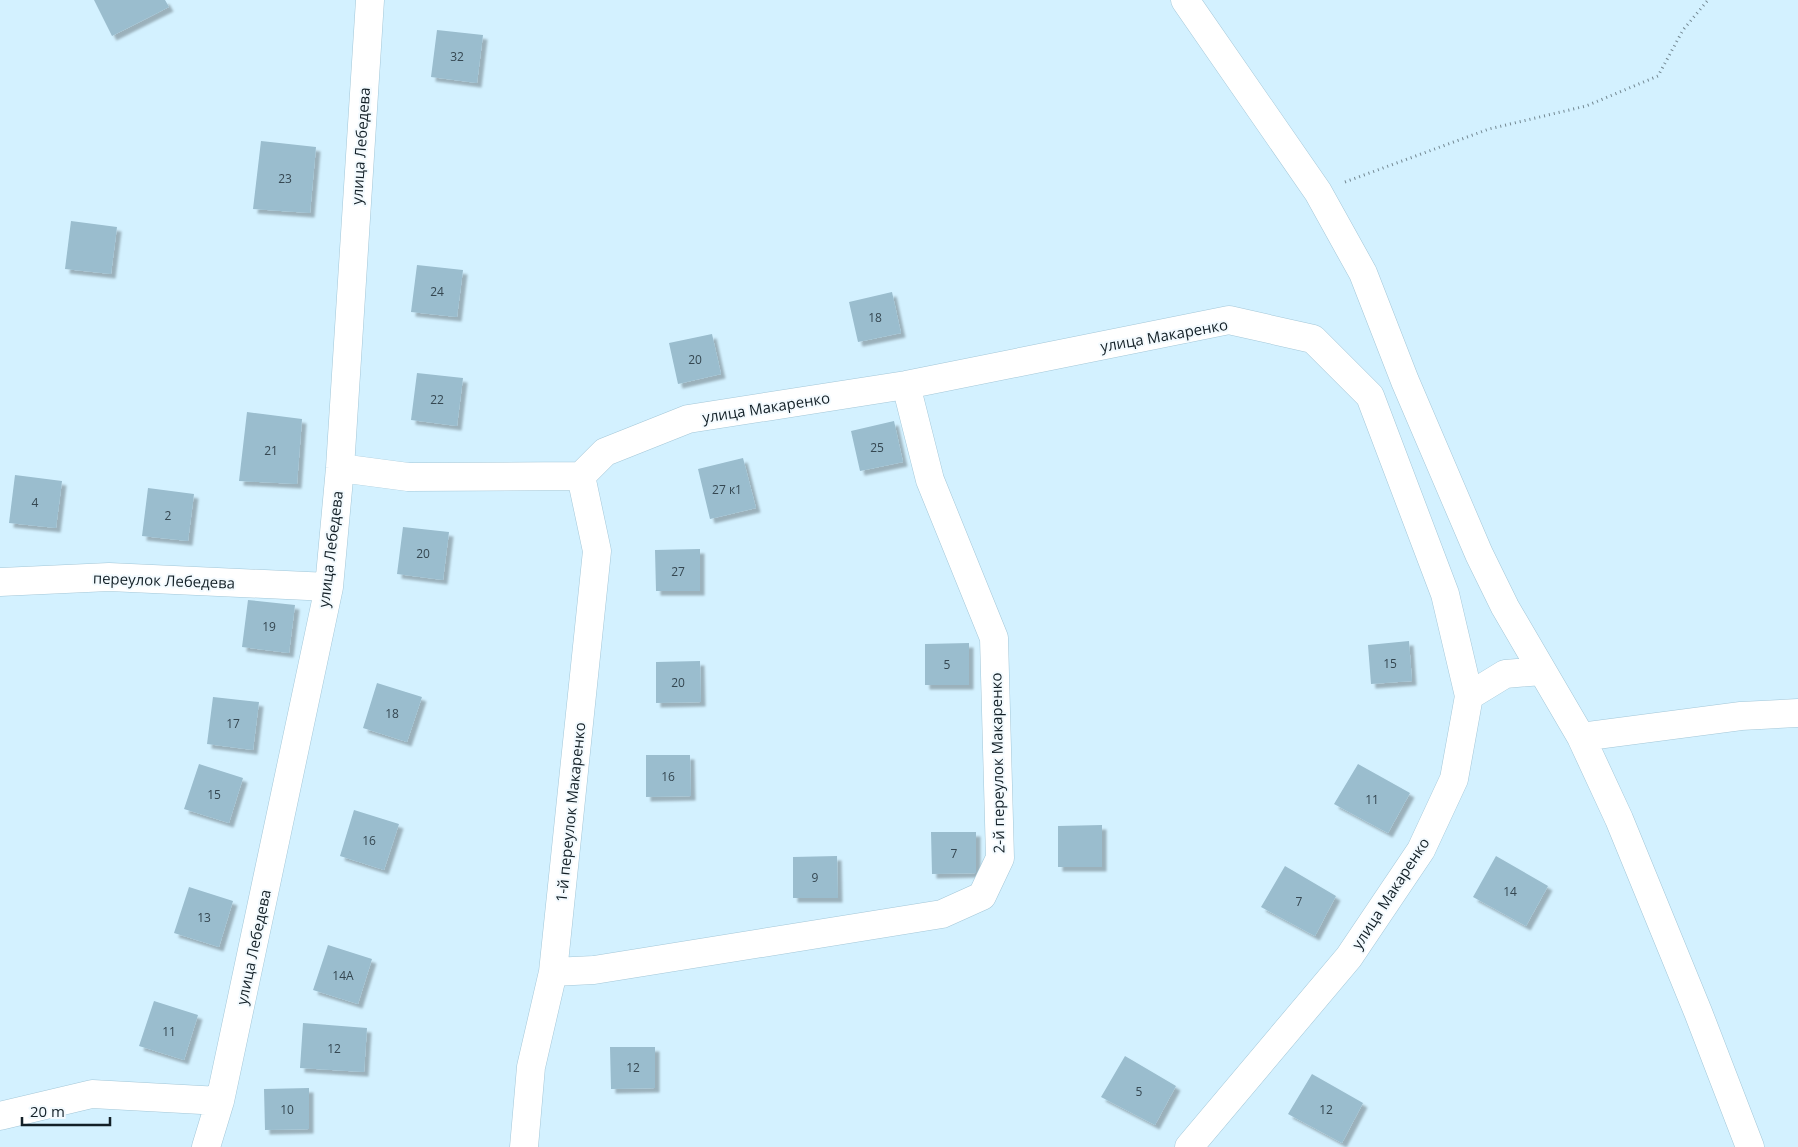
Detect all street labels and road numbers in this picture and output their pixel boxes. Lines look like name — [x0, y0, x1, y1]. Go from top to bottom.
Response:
street label: улица Лебедева — [346, 87, 374, 205]
street label: улица Макаренко — [1099, 314, 1229, 356]
street label: улица Макаренко — [701, 387, 831, 427]
street label: улица Лебедева — [313, 489, 347, 609]
street label: переулок Лебедева — [92, 568, 236, 592]
street label: 2-й переулок Макаренко — [985, 672, 1009, 854]
street label: 1-й переулок Макаренко — [551, 721, 589, 903]
street label: улица Макаренко — [1346, 833, 1434, 953]
street label: улица Лебедева — [231, 887, 275, 1007]

